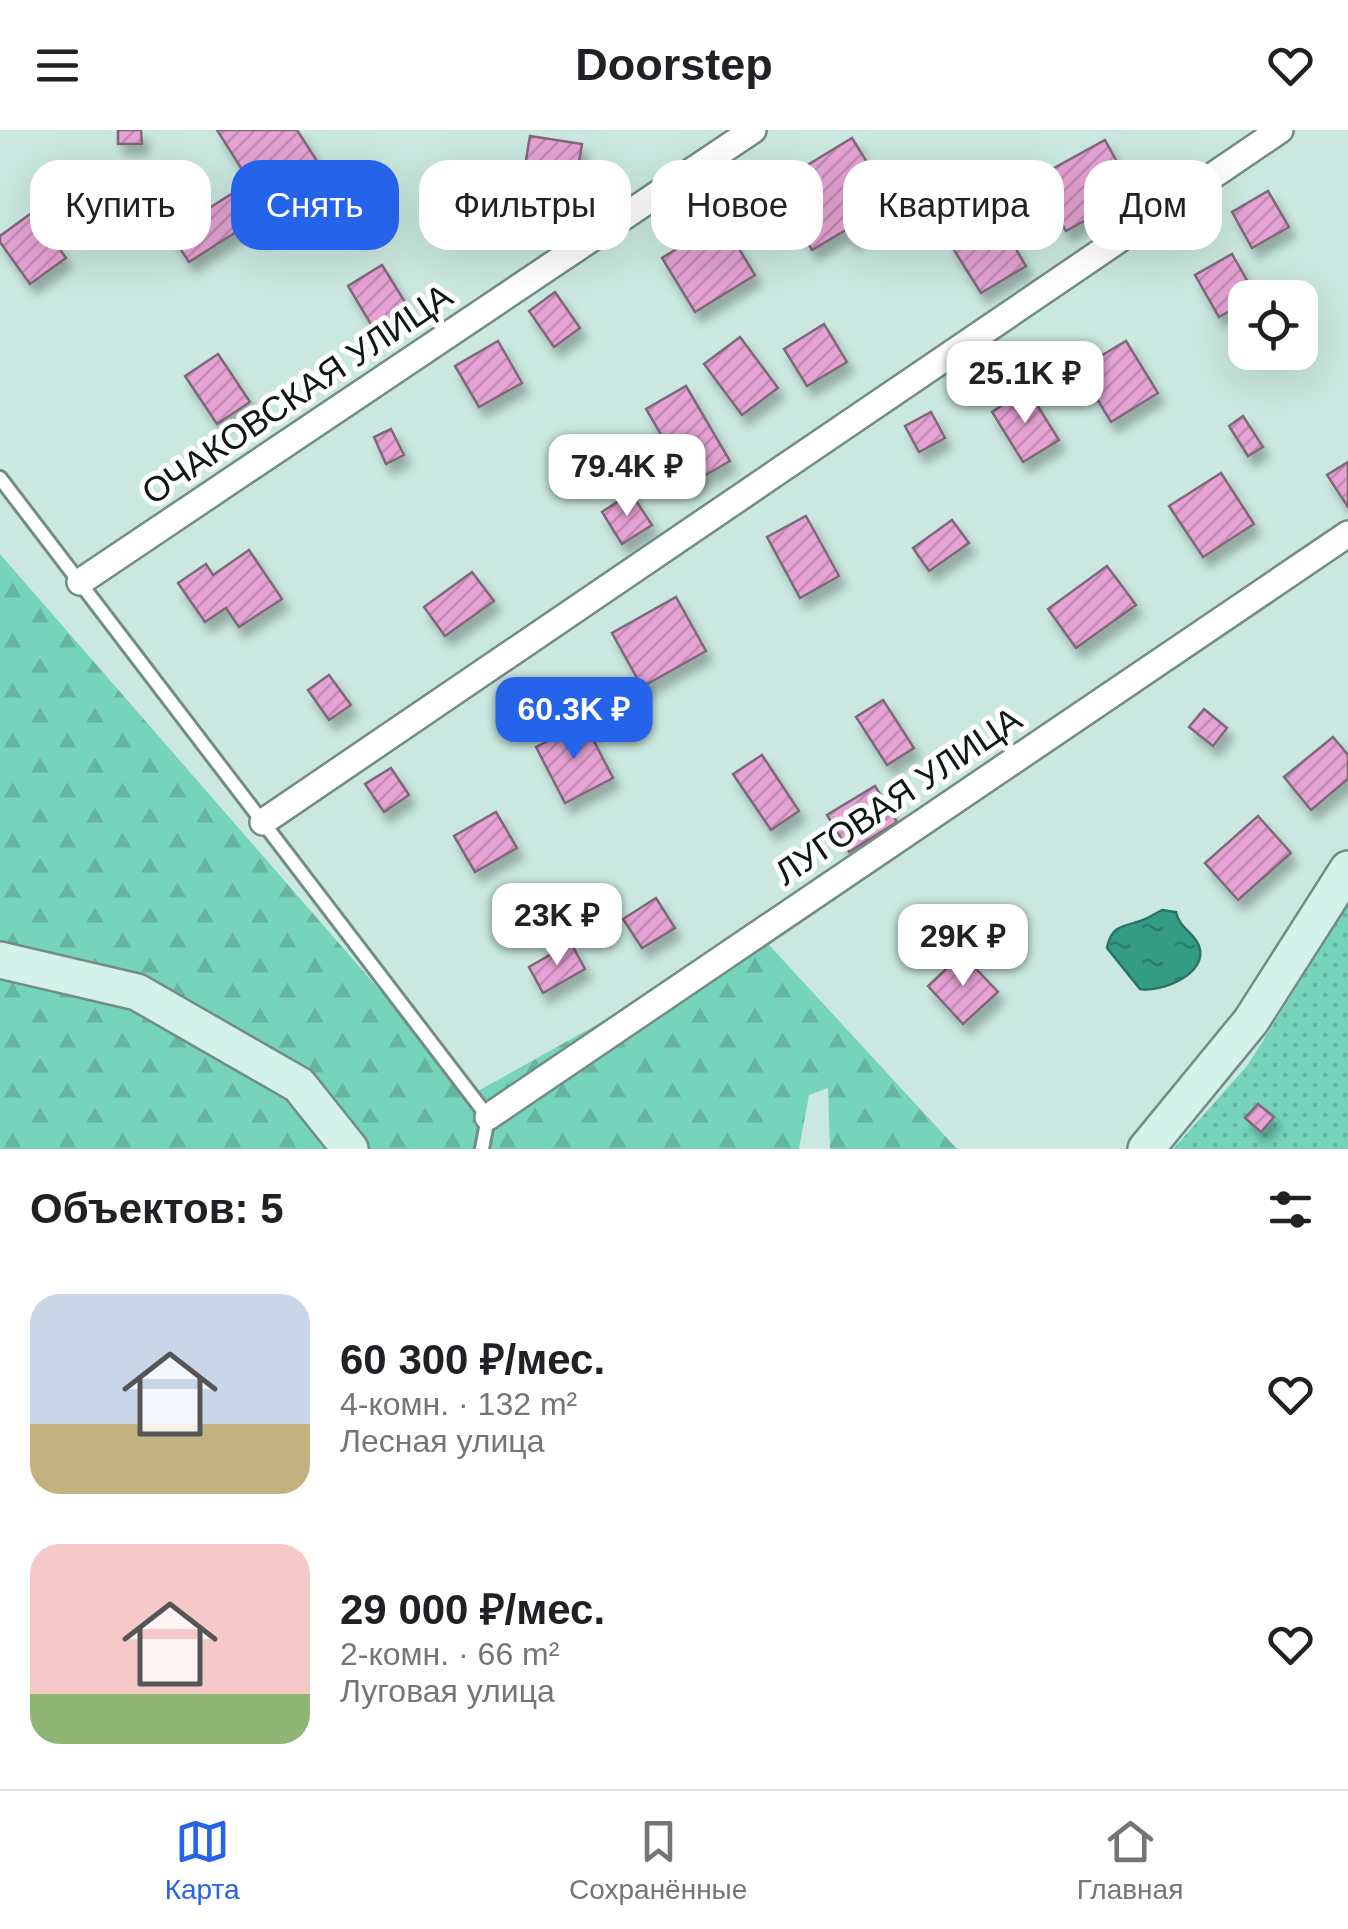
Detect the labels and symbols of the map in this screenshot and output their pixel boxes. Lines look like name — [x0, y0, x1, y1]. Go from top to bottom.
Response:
street label: ОЧАКОВСКАЯ УЛИЦА — [135, 275, 459, 512]
pin: 25.1K ₽ — [933, 341, 1117, 426]
pin: 79.4K ₽ — [535, 434, 719, 519]
pin: 60.3K ₽ — [482, 677, 666, 762]
street label: ЛУГОВАЯ УЛИЦА — [767, 698, 1029, 892]
pin: 23K ₽ — [487, 883, 627, 968]
pin: 29K ₽ — [893, 904, 1033, 989]

